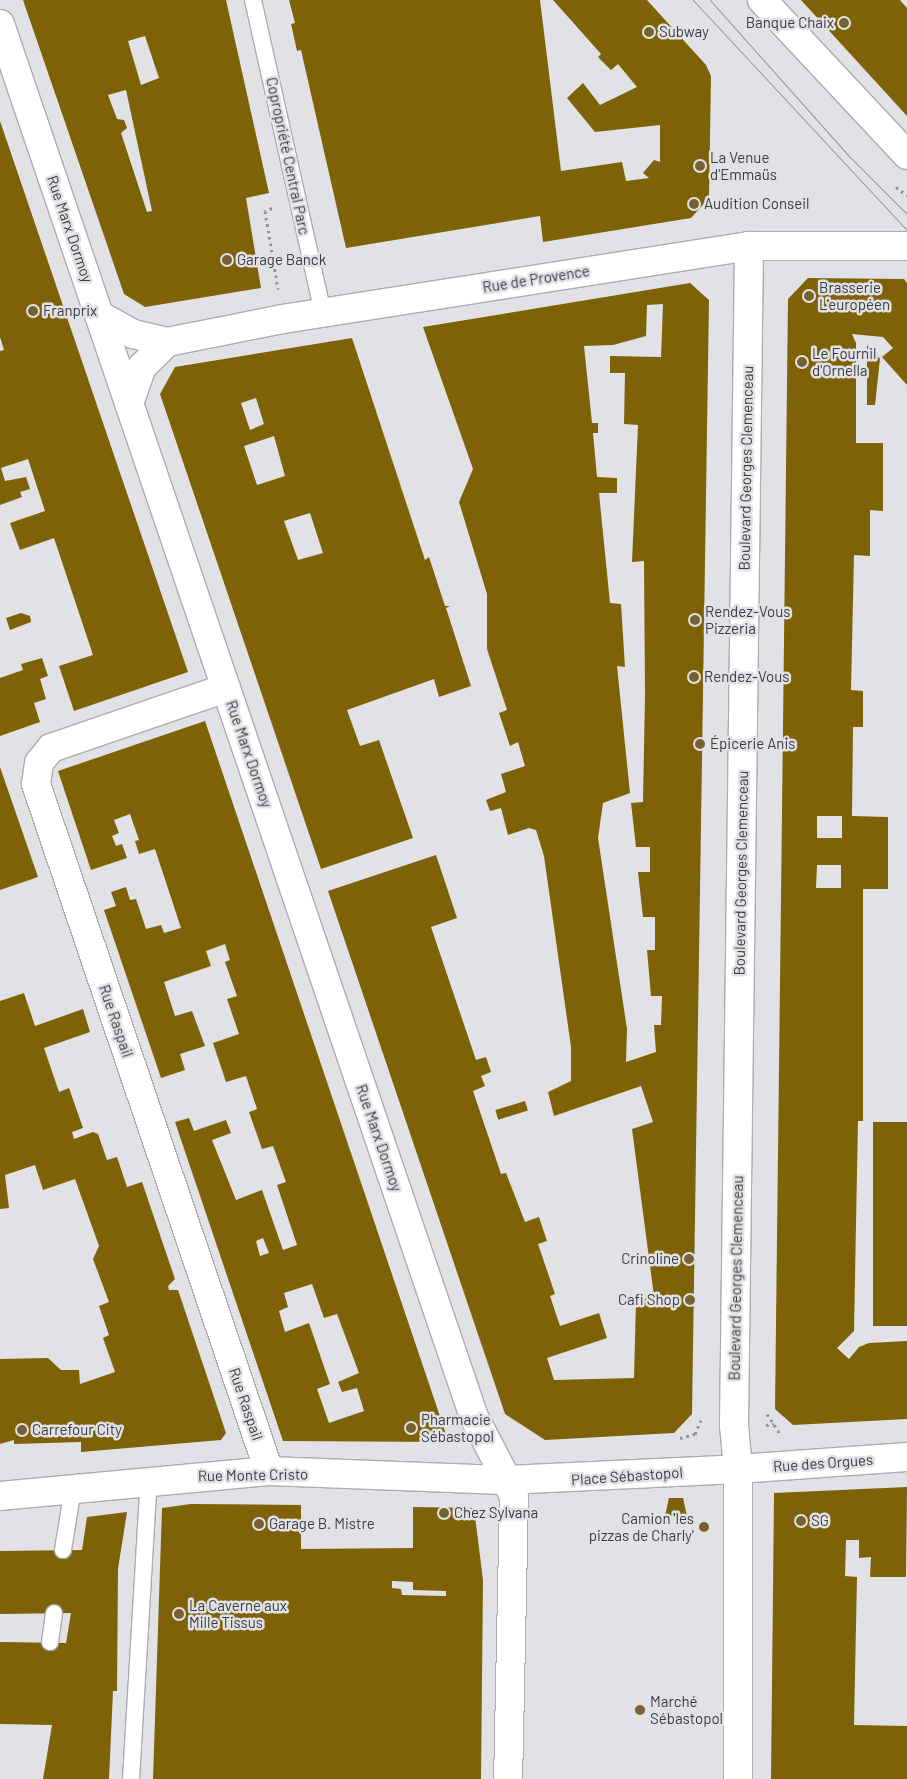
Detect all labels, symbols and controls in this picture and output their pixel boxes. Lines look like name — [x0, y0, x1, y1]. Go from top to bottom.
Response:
place label: Banque Chaix — [746, 14, 834, 32]
marker: Banque Chaix — [838, 17, 850, 29]
place label: Subway — [659, 23, 709, 41]
marker: Subway — [643, 26, 655, 38]
street label: Copropriété Central Parc — [262, 76, 314, 236]
place label: La Venue d'Emmaüs — [710, 148, 777, 183]
marker: La Venue d'Emmaüs — [694, 160, 706, 172]
street label: Rue Marx Dormoy — [43, 173, 97, 285]
place label: Audition Conseil — [704, 195, 810, 213]
marker: Audition Conseil — [688, 198, 700, 210]
place label: Garage Banck — [237, 251, 326, 269]
marker: Garage Banck — [221, 254, 233, 266]
street label: Rue de Provence — [481, 262, 591, 296]
place label: Brasserie L'européen — [819, 278, 890, 313]
marker: Brasserie L'européen — [803, 290, 815, 302]
place label: Franprix — [43, 302, 97, 320]
marker: Franprix — [27, 305, 39, 317]
place label: Le Fournil d'Ornella — [812, 344, 876, 379]
marker: Le Fournil d'Ornella — [796, 356, 808, 368]
street label: Boulevard Georges Clemenceau — [735, 365, 757, 571]
place label: Rendez-Vous Pizzeria — [705, 602, 790, 637]
marker: Rendez-Vous Pizzeria — [689, 614, 701, 626]
place label: Rendez-Vous — [704, 668, 789, 686]
marker: Rendez-Vous — [688, 671, 700, 683]
street label: Rue Marx Dormoy — [222, 698, 276, 810]
place label: Épicerie Anis — [710, 735, 795, 753]
marker: Épicerie Anis — [694, 738, 706, 750]
street label: Boulevard Georges Clemenceau — [730, 770, 752, 976]
street label: Rue Raspail — [95, 982, 137, 1060]
street label: Rue Marx Dormoy — [352, 1082, 406, 1194]
street label: Boulevard Georges Clemenceau — [725, 1175, 747, 1381]
place label: Crinoline — [621, 1250, 679, 1268]
marker: Crinoline — [683, 1253, 695, 1265]
place label: Cafi Shop — [618, 1291, 680, 1309]
marker: Cafi Shop — [684, 1294, 696, 1306]
street label: Rue Raspail — [225, 1365, 267, 1443]
place label: Pharmacie Sébastopol — [421, 1410, 494, 1445]
place label: Carrefour City — [32, 1421, 122, 1439]
marker: Pharmacie Sébastopol — [405, 1422, 417, 1434]
marker: Carrefour City — [16, 1424, 28, 1436]
street label: Rue des Orgues — [772, 1451, 874, 1475]
street label: Place Sébastopol — [571, 1463, 683, 1489]
street label: Rue Monte Cristo — [198, 1465, 308, 1485]
place label: Chez Sylvana — [454, 1504, 538, 1522]
marker: Chez Sylvana — [438, 1507, 450, 1519]
place label: Camion 'les pizzas de Charly' — [589, 1509, 694, 1544]
place label: SG — [811, 1512, 829, 1530]
place label: Garage B. Mistre — [269, 1515, 375, 1533]
marker: SG — [795, 1515, 807, 1527]
marker: Garage B. Mistre — [253, 1518, 265, 1530]
marker: Camion 'les pizzas de Charly' — [698, 1521, 710, 1533]
place label: La Caverne aux Mille Tissus — [189, 1596, 287, 1631]
marker: La Caverne aux Mille Tissus — [173, 1608, 185, 1620]
place label: Marché Sébastopol — [650, 1692, 723, 1727]
marker: Marché Sébastopol — [634, 1704, 646, 1716]

